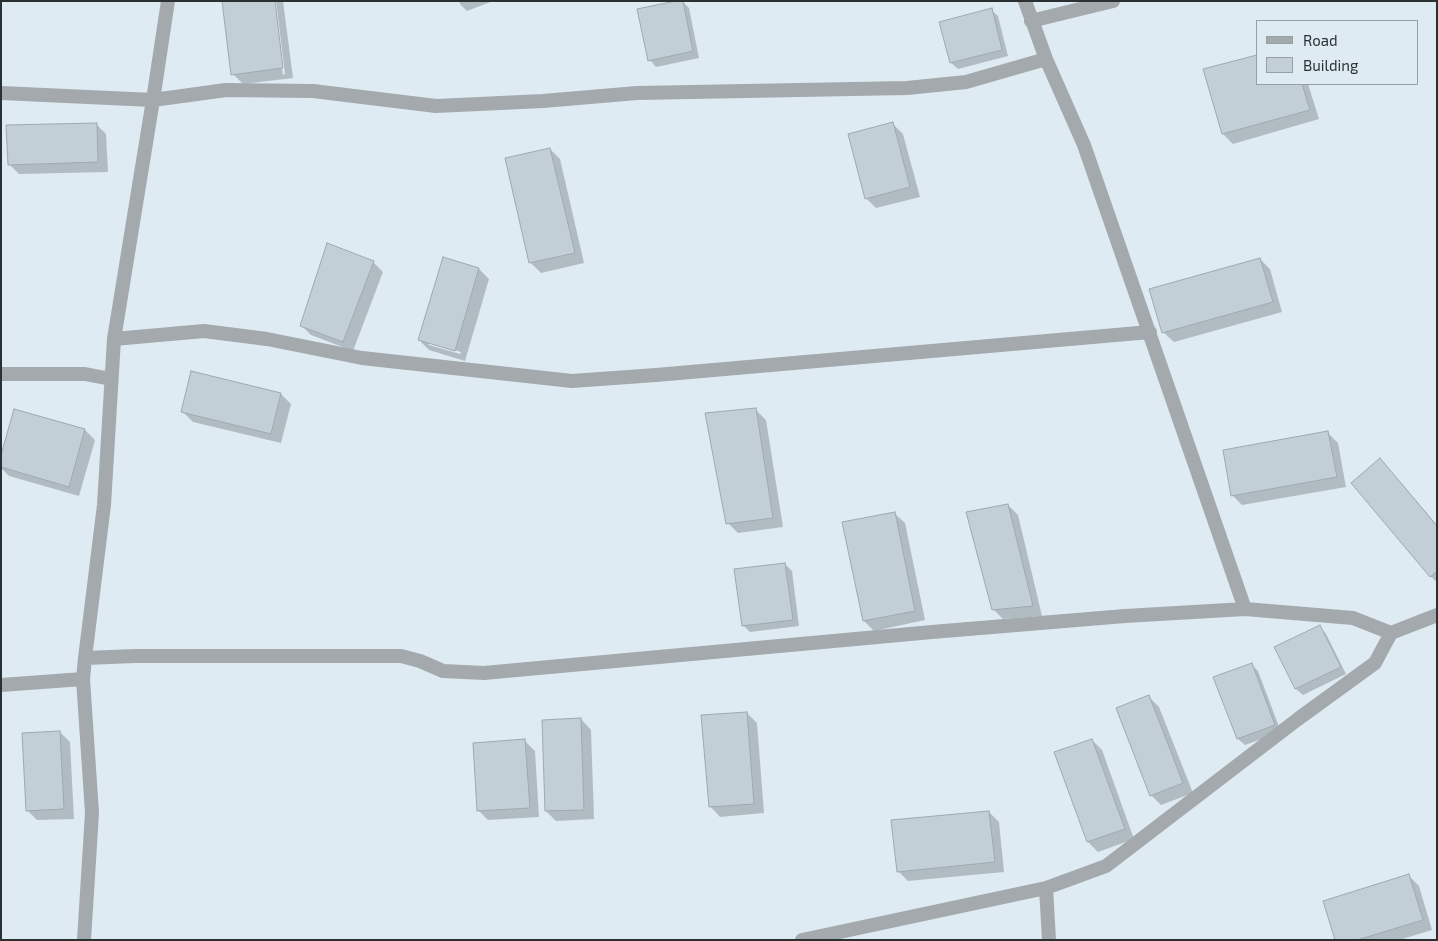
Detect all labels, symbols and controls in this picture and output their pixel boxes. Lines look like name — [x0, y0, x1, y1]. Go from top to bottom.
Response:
legend — [1256, 20, 1418, 85]
text: Road — [1303, 31, 1338, 49]
text: Building — [1303, 56, 1358, 74]

